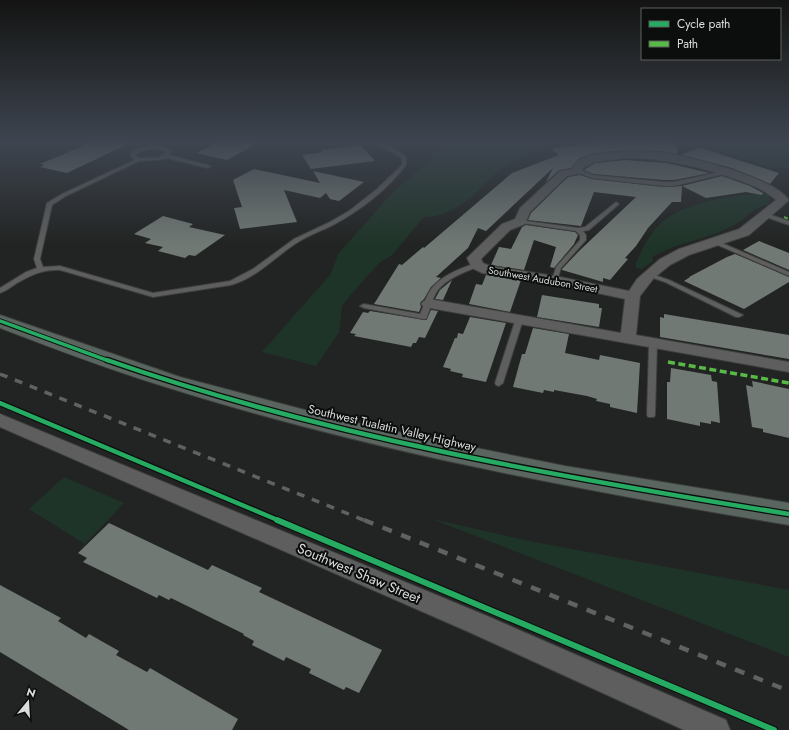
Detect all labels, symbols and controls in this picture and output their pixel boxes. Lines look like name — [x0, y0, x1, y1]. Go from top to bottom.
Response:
legend — [641, 8, 781, 60]
text: Cycle path — [677, 15, 730, 33]
text: Path — [677, 35, 698, 53]
street label: Southwest Audubon Street — [487, 262, 599, 297]
street label: Southwest Tualatin Valley Highway — [306, 400, 479, 456]
street label: Southwest Shaw Street — [294, 538, 424, 608]
north arrow — [8, 682, 48, 722]
text: N — [24, 684, 38, 701]

